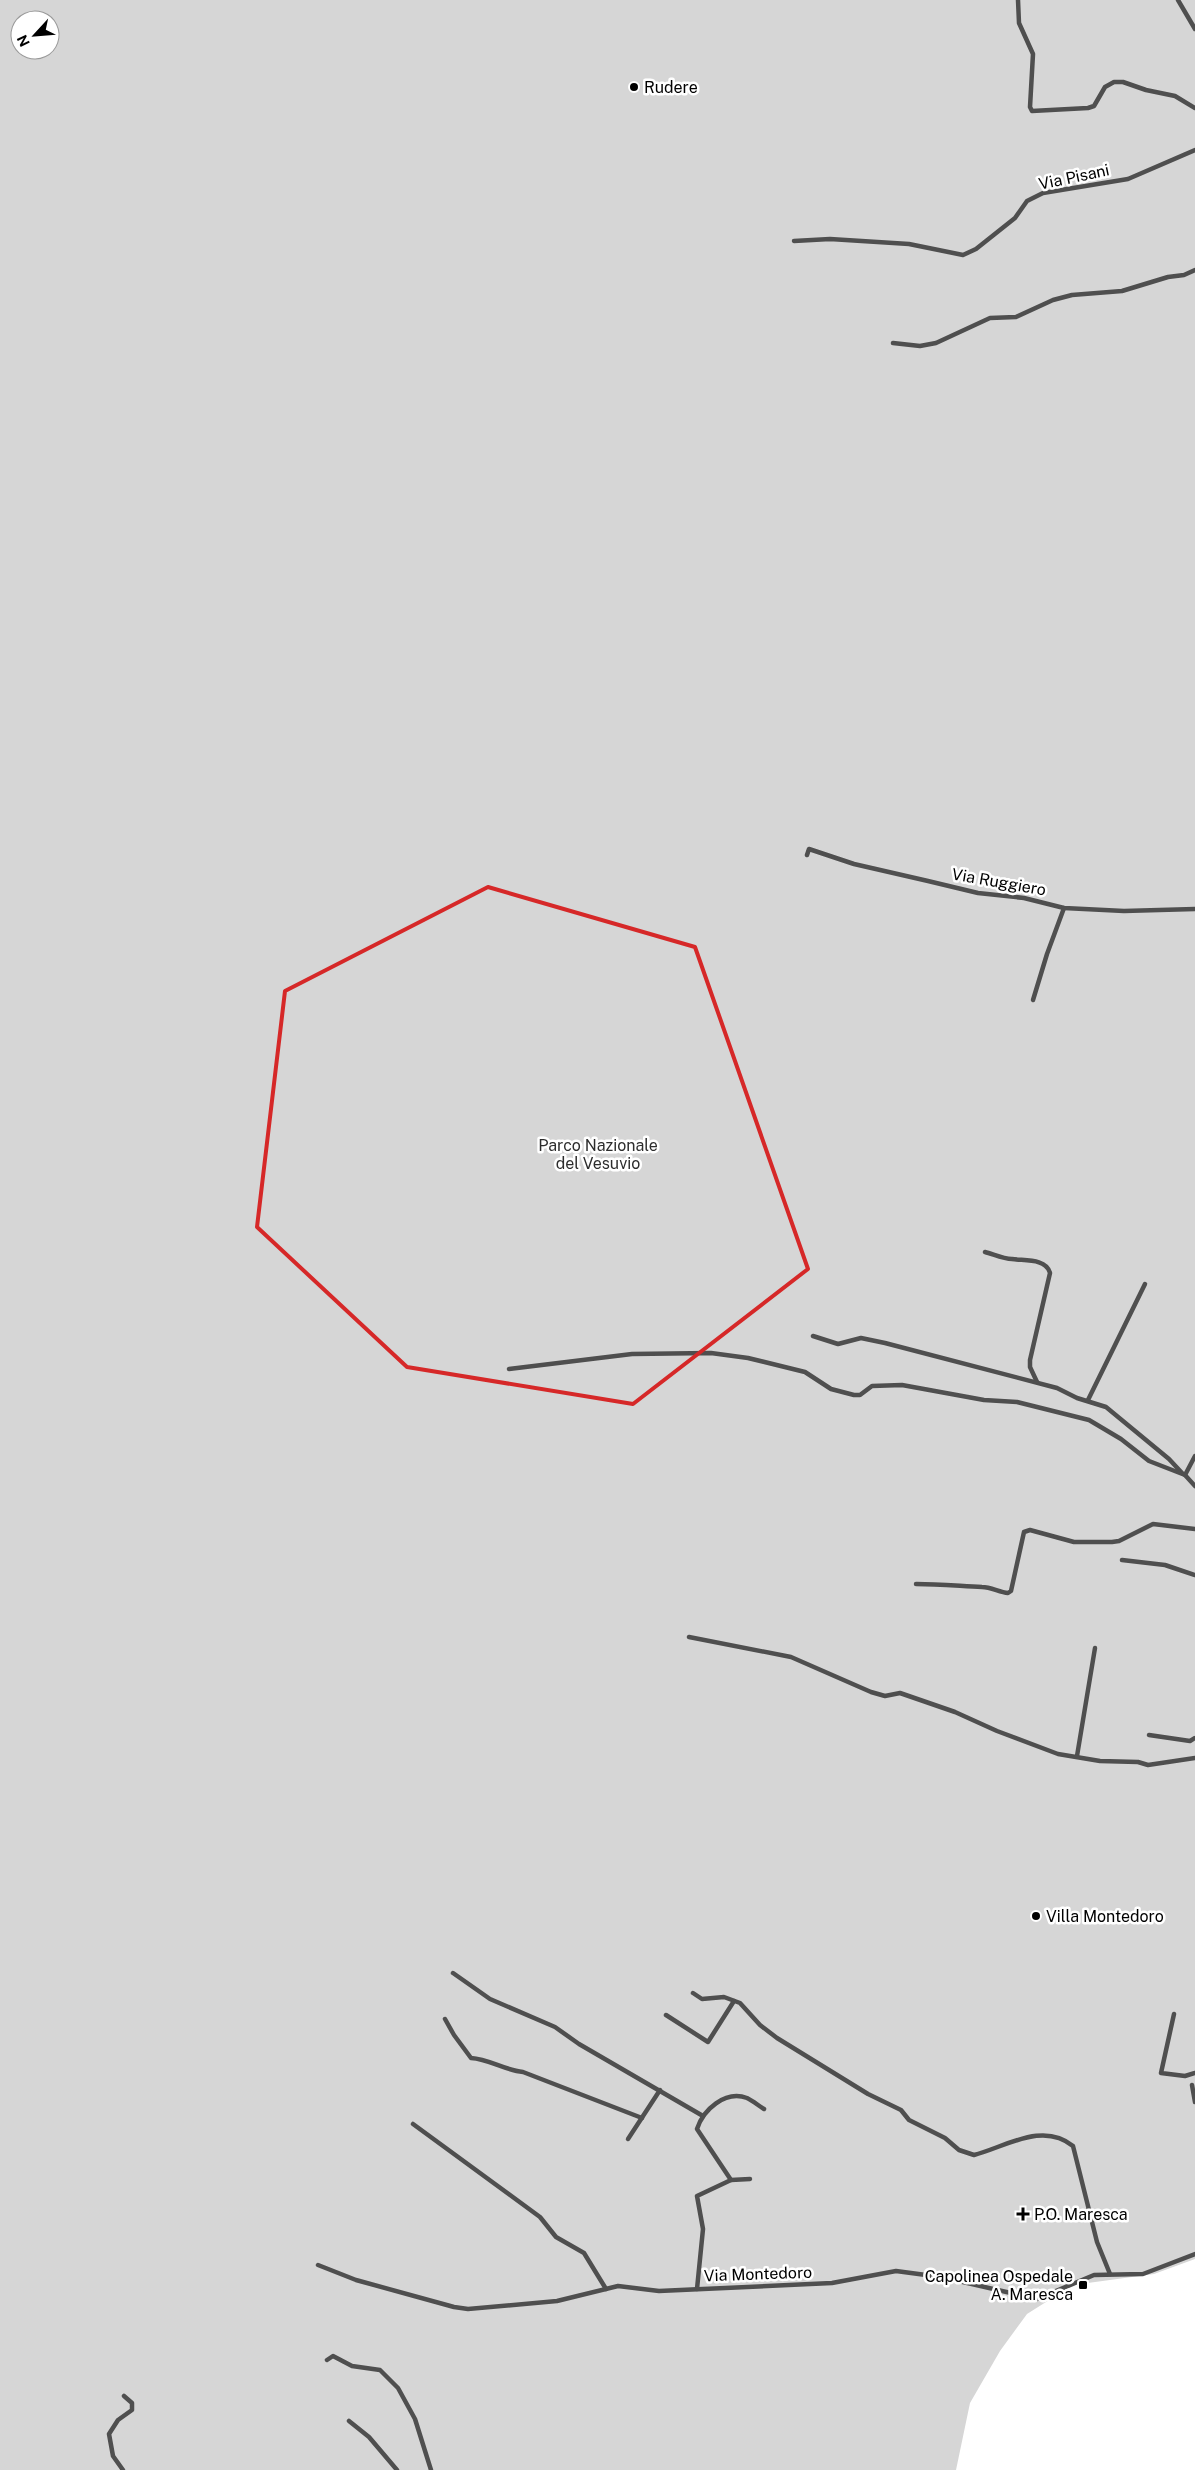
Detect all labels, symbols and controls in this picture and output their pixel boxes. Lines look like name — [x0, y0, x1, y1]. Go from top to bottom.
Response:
north arrow — [10, 10, 60, 60]
text: N — [14, 32, 33, 49]
place label: Rudere — [644, 78, 698, 97]
marker: Rudere — [628, 81, 640, 93]
street label: Via Pisani — [1037, 160, 1111, 194]
street label: Via Ruggiero — [950, 864, 1048, 900]
park label: Parco Nazionale del Vesuvio — [538, 1136, 658, 1173]
place label: Villa Montedoro — [1046, 1907, 1164, 1926]
marker: Villa Montedoro — [1030, 1910, 1042, 1922]
place label: P.O. Maresca — [1034, 2205, 1128, 2224]
marker: P.O. Maresca — [1016, 2207, 1030, 2221]
street label: Via Montedoro — [704, 2263, 812, 2285]
place label: Capolinea Ospedale A. Maresca — [925, 2267, 1073, 2304]
marker: Capolinea Ospedale A. Maresca — [1077, 2279, 1089, 2291]

